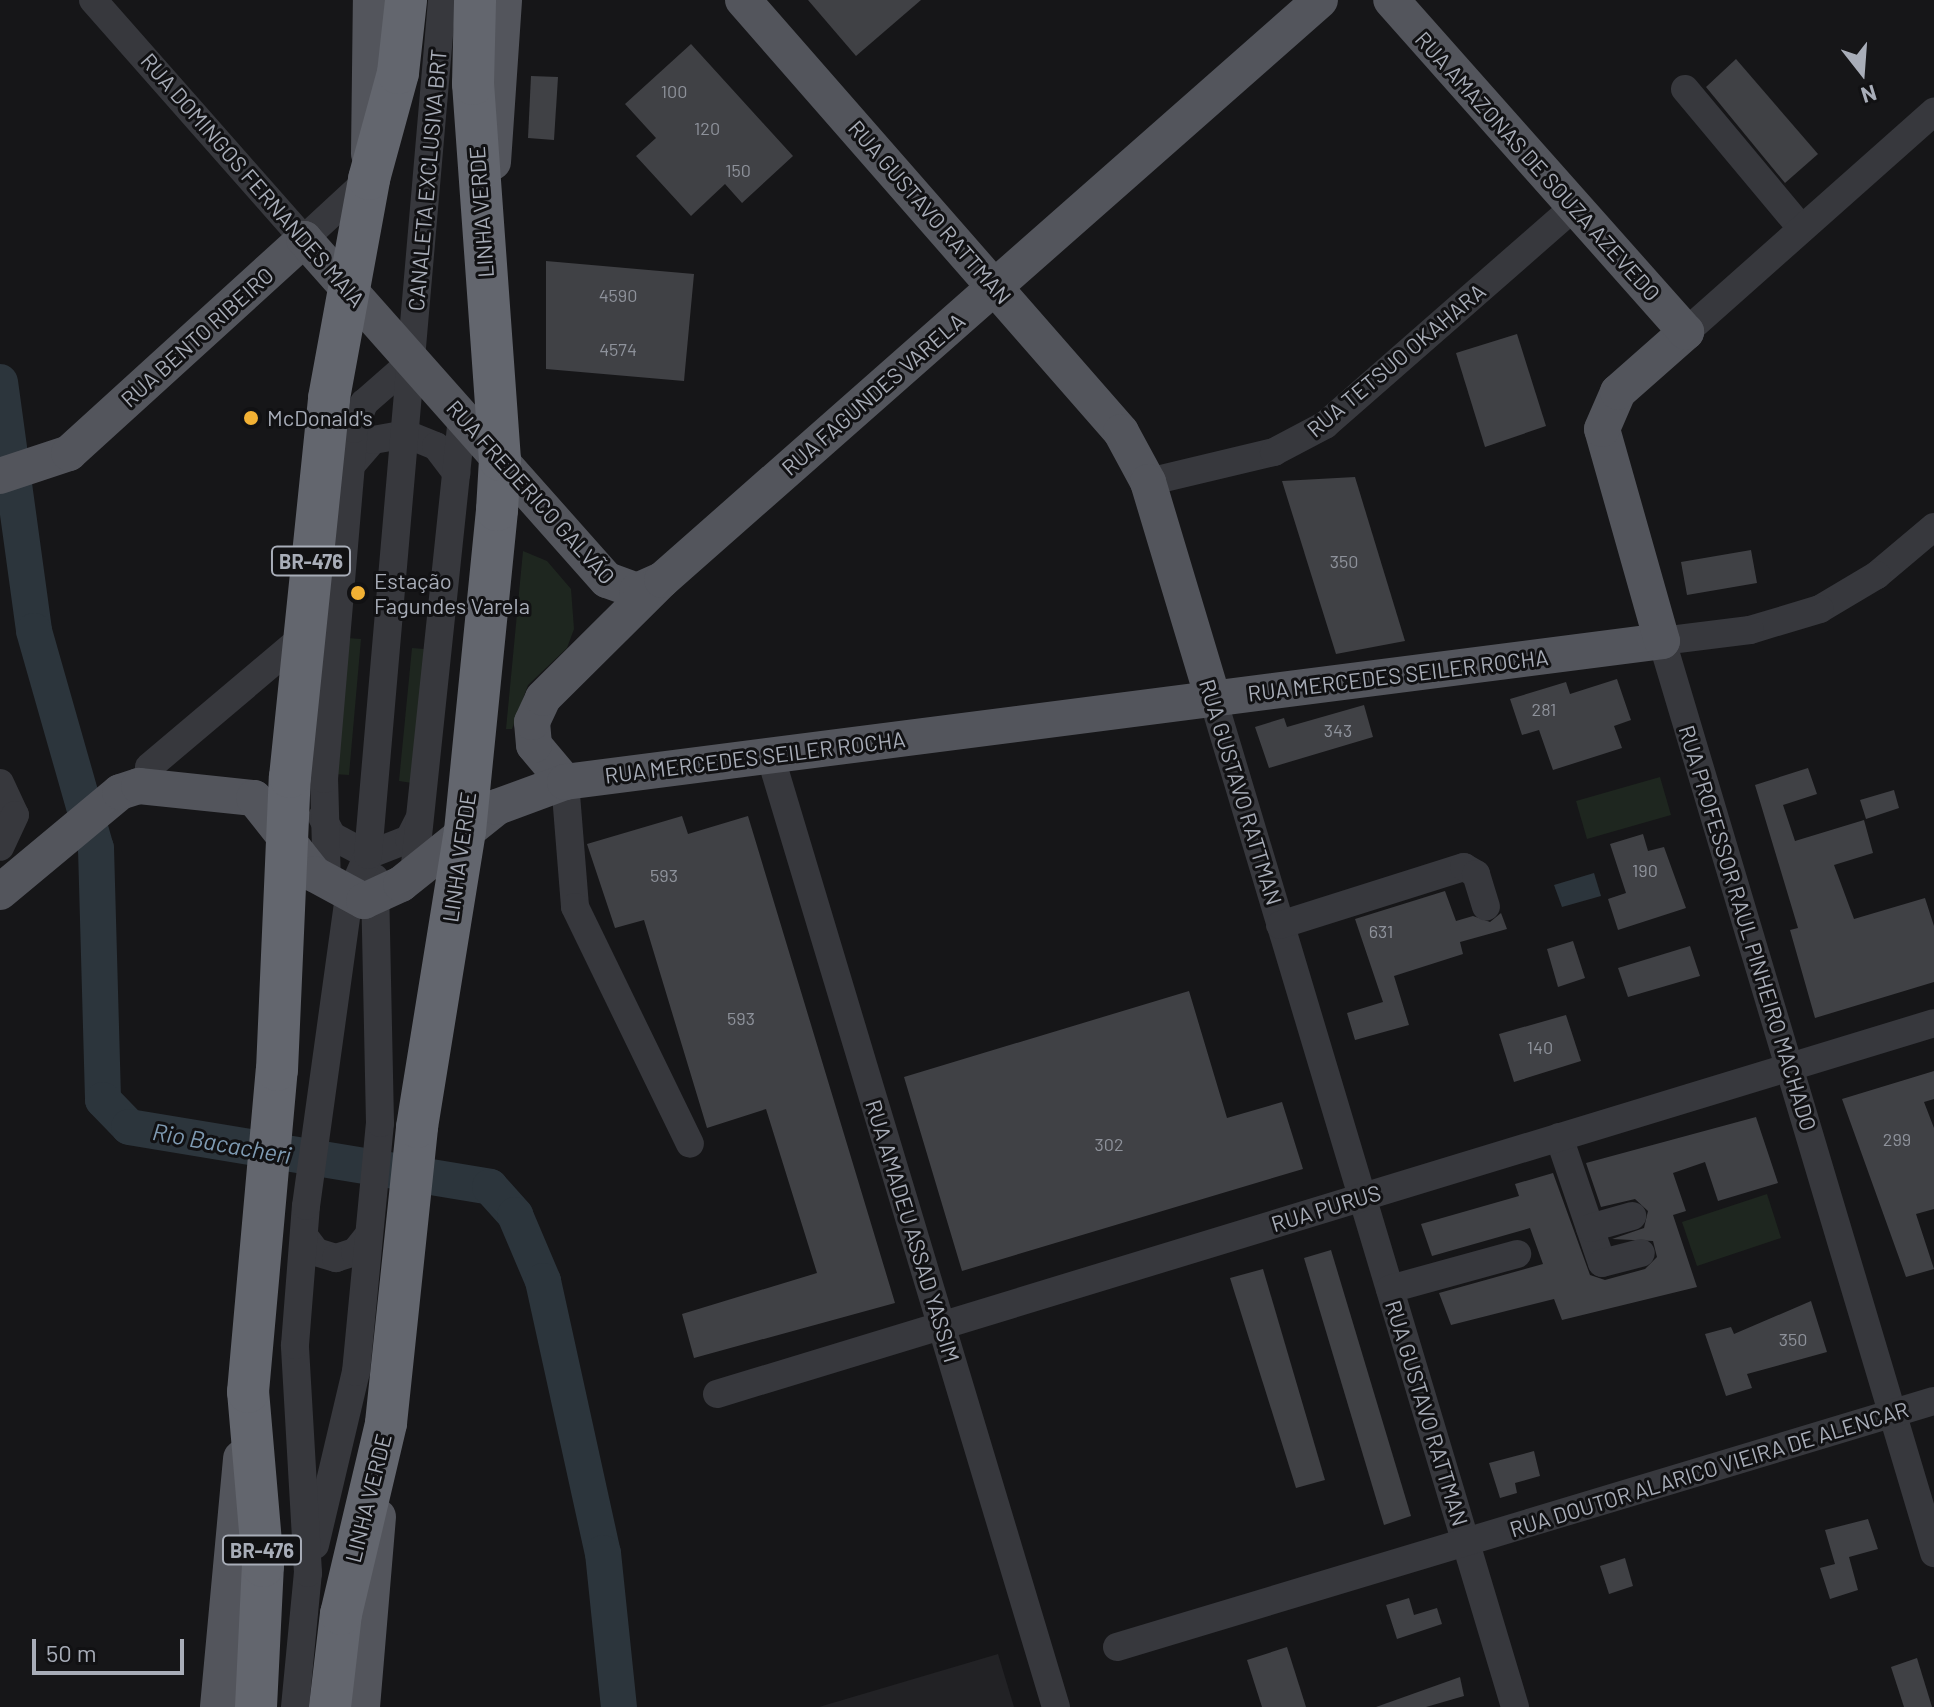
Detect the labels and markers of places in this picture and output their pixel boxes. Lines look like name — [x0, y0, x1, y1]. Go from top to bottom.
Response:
place label: McDonald's — [267, 405, 373, 431]
marker: McDonald's — [242, 409, 260, 427]
place label: Estação Fagundes Varela — [374, 567, 530, 618]
marker: Estação Fagundes Varela — [349, 584, 367, 602]

